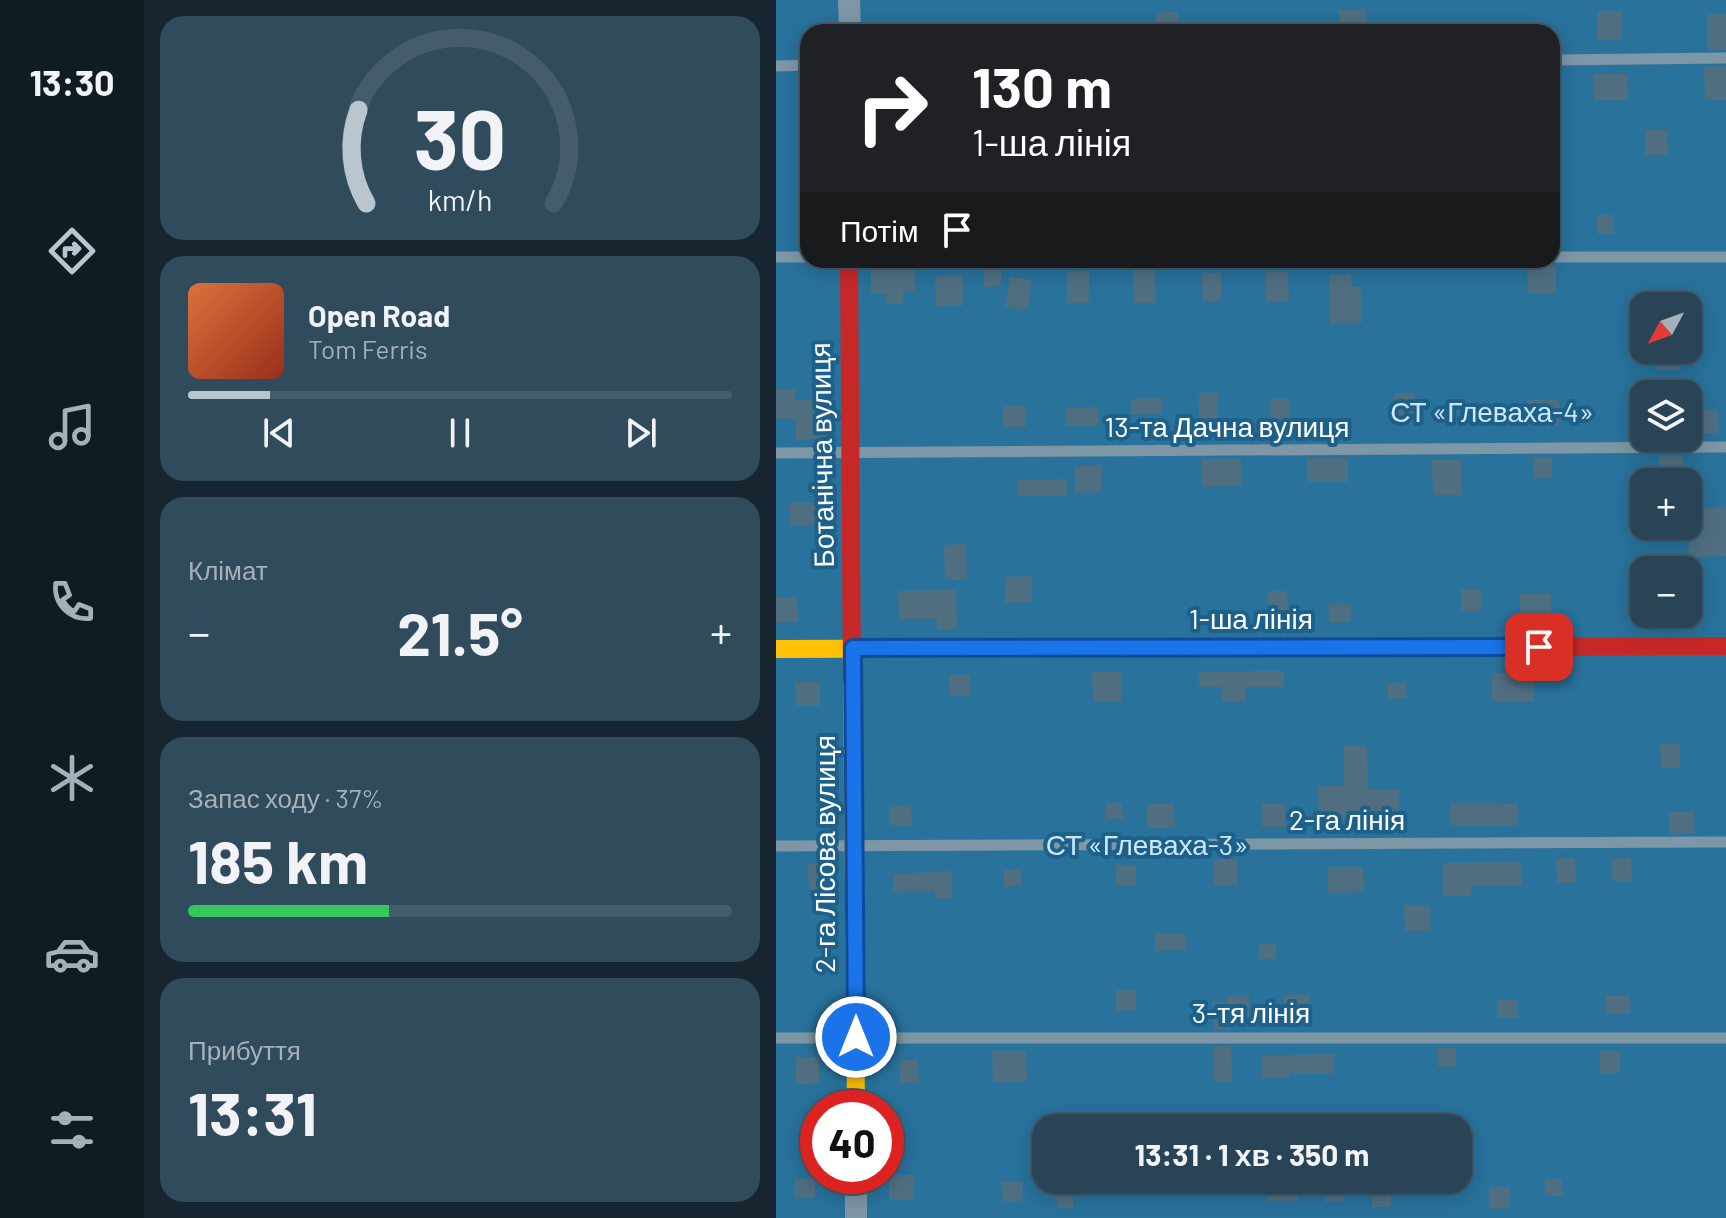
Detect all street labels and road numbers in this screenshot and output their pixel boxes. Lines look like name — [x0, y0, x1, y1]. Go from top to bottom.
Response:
street label: Ботанічна вулиця — [802, 342, 840, 568]
street label: 13-та Дачна вулиця — [1105, 409, 1349, 443]
street label: 1-ша лінія — [1189, 601, 1313, 635]
street label: 2-га Лісова вулиця — [807, 735, 841, 973]
street label: 2-га лінія — [1289, 802, 1405, 836]
street label: 3-тя лінія — [1192, 995, 1310, 1029]

